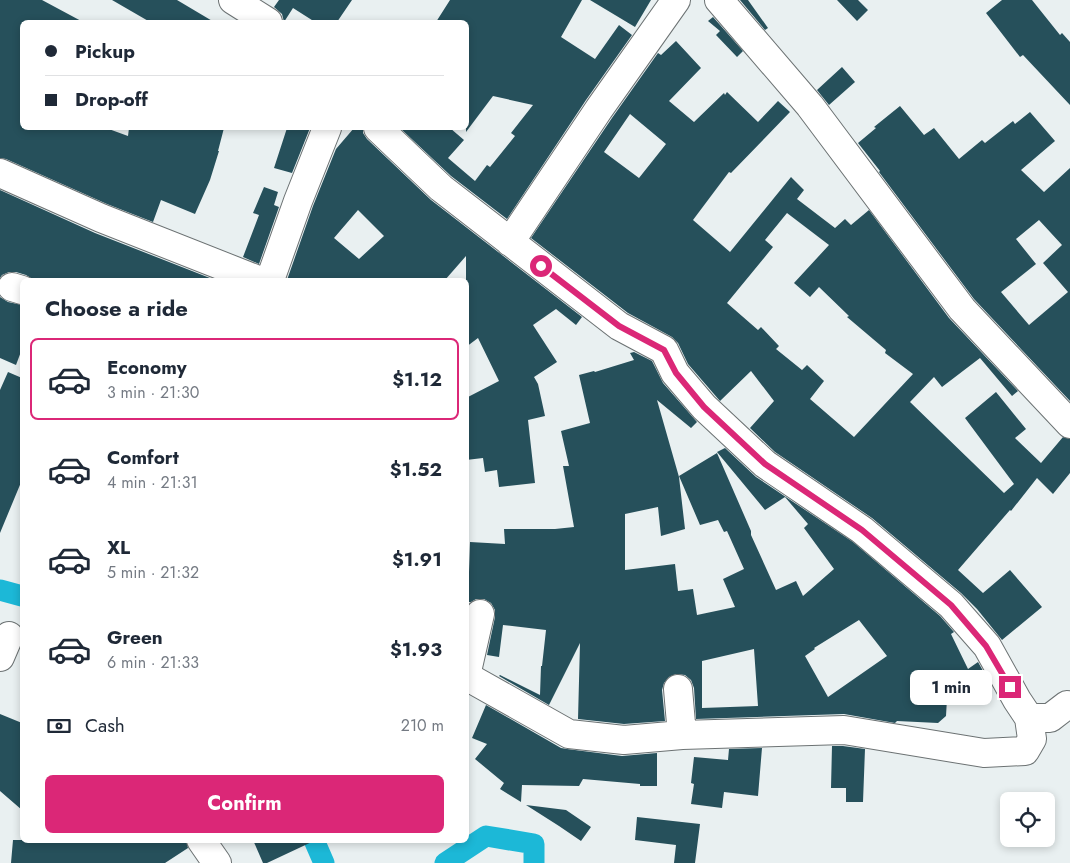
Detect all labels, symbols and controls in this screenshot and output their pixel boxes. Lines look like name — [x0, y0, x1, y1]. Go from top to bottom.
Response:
text: Pickup — [75, 38, 135, 65]
text: Drop-off — [75, 86, 148, 113]
route start — [530, 255, 552, 277]
text: Choose a ride — [45, 292, 188, 324]
text: Economy — [107, 354, 187, 381]
icon: car — [47, 357, 92, 402]
text: $1.12 — [392, 366, 442, 393]
text: 3 min · 21:30 — [107, 381, 199, 404]
text: Comfort — [107, 444, 179, 471]
icon: car — [47, 447, 92, 492]
text: $1.52 — [390, 456, 442, 483]
text: 4 min · 21:31 — [107, 471, 198, 494]
text: XL — [107, 534, 130, 561]
icon: car — [47, 537, 92, 582]
text: $1.91 — [392, 546, 442, 573]
text: 5 min · 21:32 — [107, 561, 199, 584]
text: Green — [107, 624, 163, 651]
icon: car — [47, 627, 92, 672]
text: $1.93 — [390, 636, 442, 663]
text: 6 min · 21:33 — [107, 651, 199, 674]
callout: 1 min — [910, 670, 992, 704]
text: 1 min — [931, 676, 971, 699]
route end — [999, 676, 1021, 698]
icon: cash — [45, 712, 73, 740]
text: Cash — [85, 712, 125, 739]
text: 210 m — [401, 714, 444, 737]
button: Confirm — [45, 775, 444, 833]
map controls — [1000, 792, 1055, 847]
button: locate — [1000, 792, 1055, 847]

